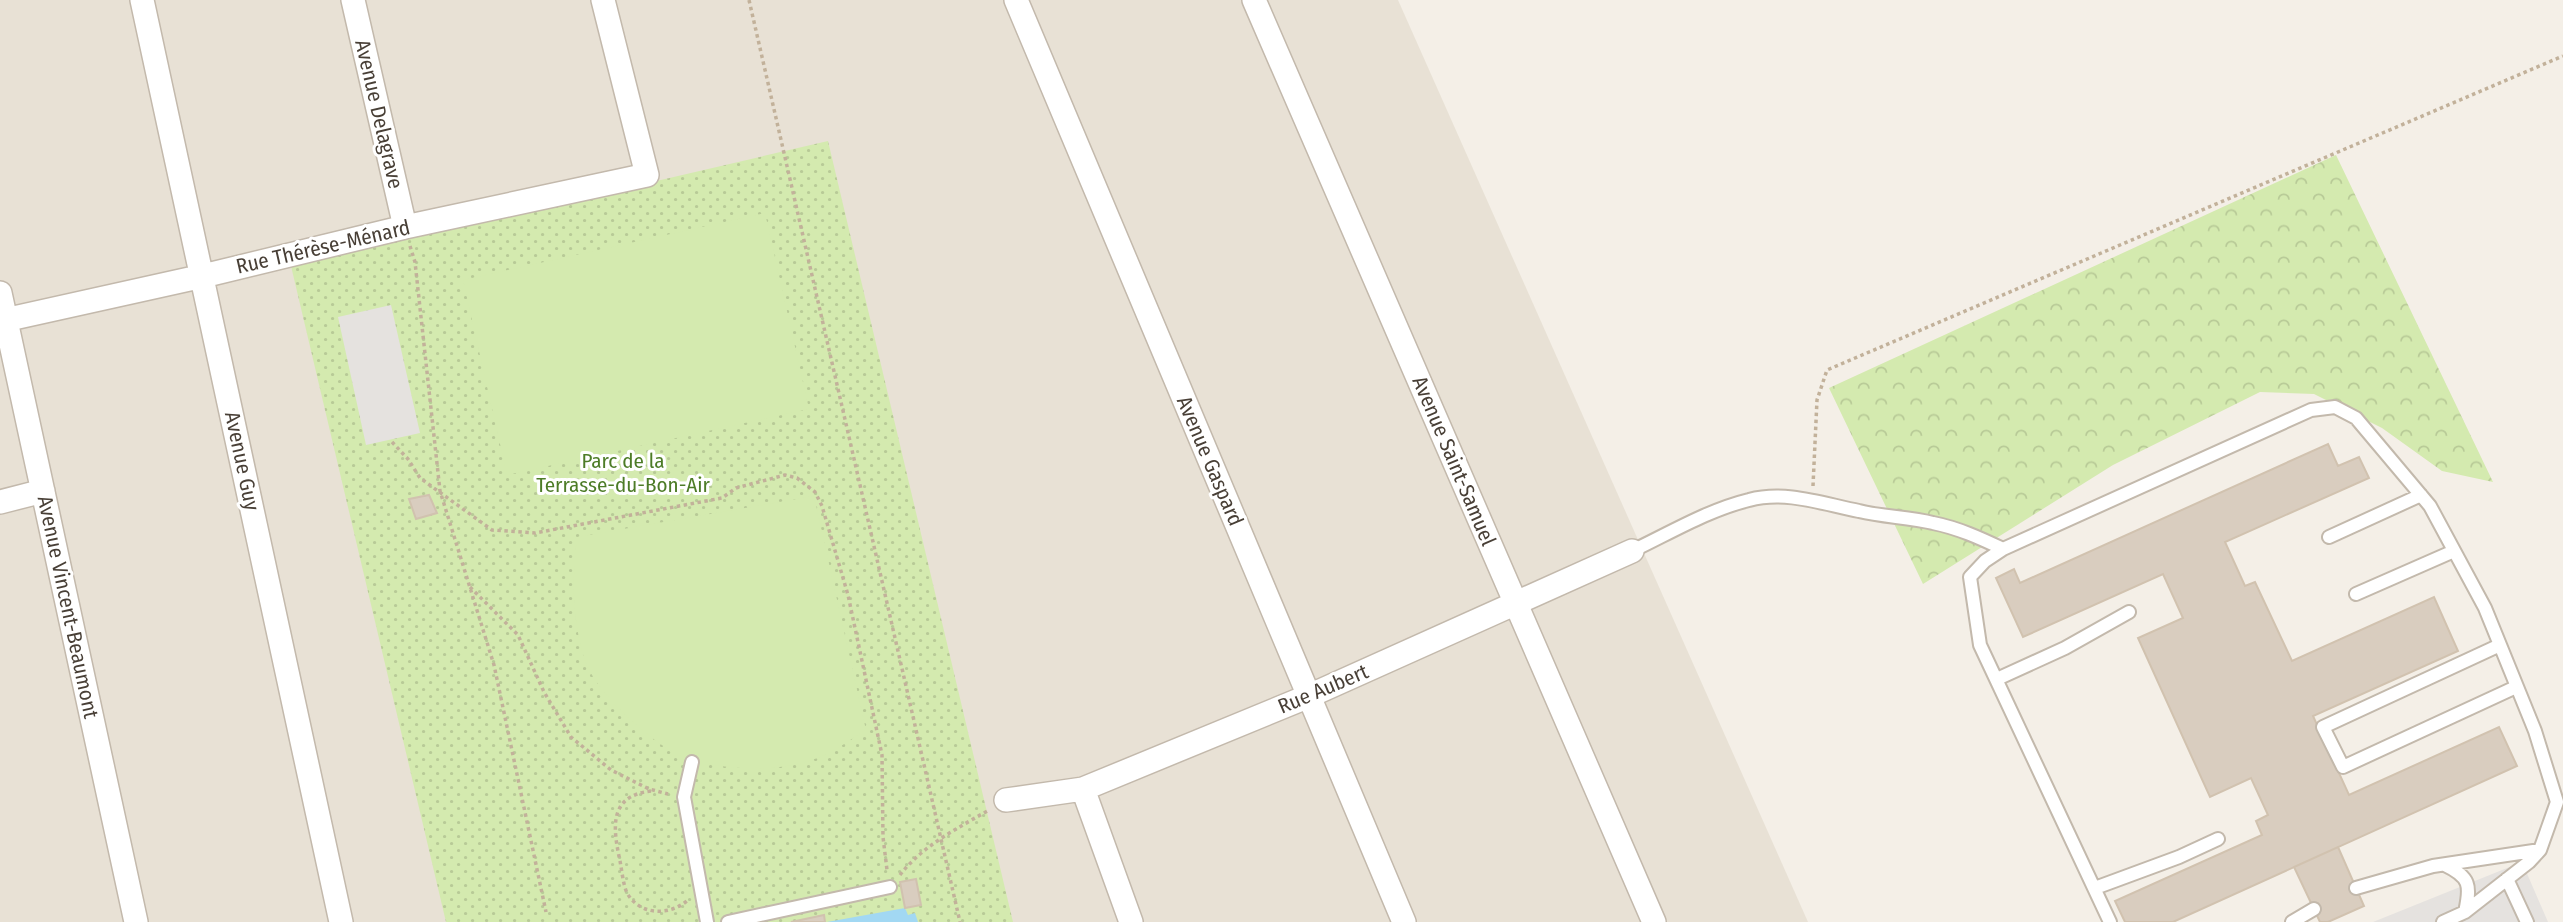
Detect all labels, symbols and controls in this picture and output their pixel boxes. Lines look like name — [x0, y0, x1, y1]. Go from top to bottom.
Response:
street label: Avenue Delagrave — [349, 37, 409, 191]
street label: Rue Thérèse-Ménard — [233, 214, 413, 280]
street label: Avenue Saint-Samuel — [1407, 372, 1502, 550]
street label: Avenue Gaspard — [1171, 392, 1249, 530]
street label: Avenue Guy — [219, 409, 265, 513]
park label: Parc de la Terrasse-du-Bon-Air — [536, 448, 711, 498]
street label: Avenue Vincent-Beaumont — [32, 493, 104, 721]
street label: Rue Aubert — [1274, 658, 1372, 720]

